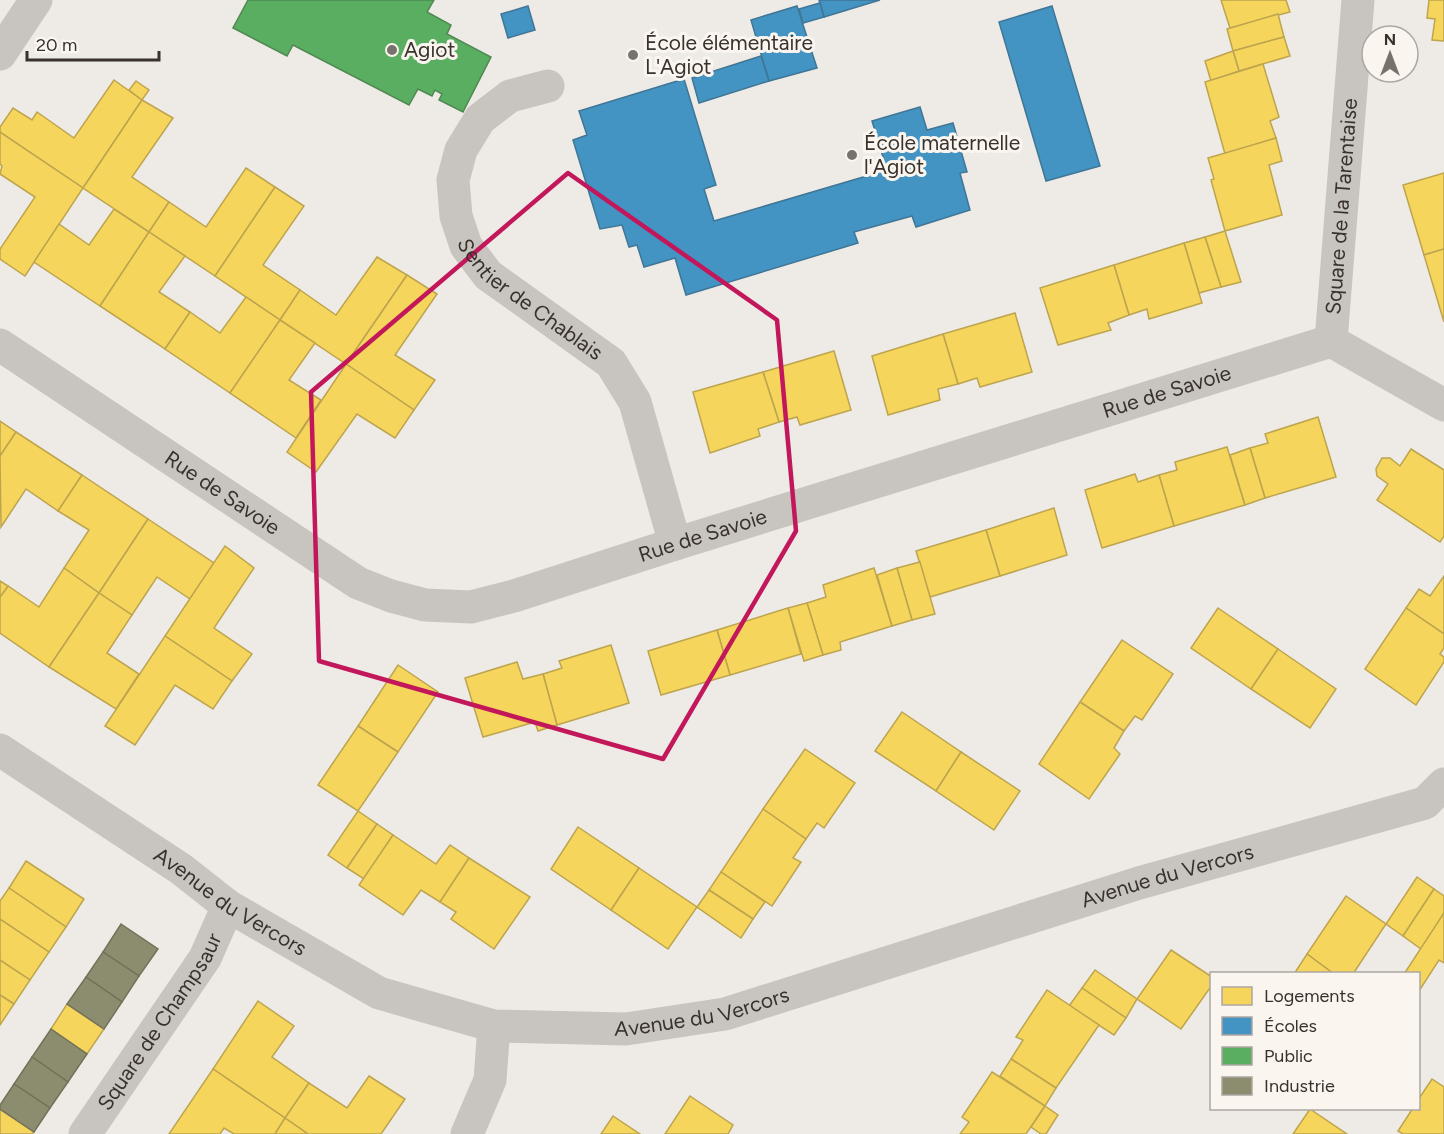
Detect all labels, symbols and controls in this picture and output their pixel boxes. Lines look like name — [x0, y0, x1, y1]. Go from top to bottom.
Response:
scale bar — [27, 24, 159, 62]
north arrow — [1360, 24, 1420, 84]
place label: École élémentaire L'Agiot — [645, 30, 813, 79]
text: N — [1384, 30, 1396, 49]
text: 20 m — [36, 34, 77, 56]
place label: Agiot — [404, 37, 455, 62]
marker: Agiot — [385, 43, 399, 57]
marker: École élémentaire L'Agiot — [626, 48, 640, 62]
street label: Square de la Tarentaise — [1320, 97, 1362, 315]
place label: École maternelle l'Agiot — [864, 130, 1020, 179]
marker: École maternelle l'Agiot — [845, 148, 859, 162]
street label: Sentier de Chablais — [452, 235, 608, 365]
street label: Rue de Savoie — [1099, 360, 1234, 423]
street label: Rue de Savoie — [160, 445, 285, 540]
street label: Rue de Savoie — [635, 503, 770, 567]
street label: Avenue du Vercors — [1078, 839, 1256, 912]
street label: Avenue du Vercors — [150, 842, 311, 961]
street label: Square de Champsaur — [92, 929, 226, 1115]
legend — [1210, 972, 1420, 1110]
street label: Avenue du Vercors — [614, 982, 792, 1041]
text: Logements — [1264, 985, 1355, 1007]
text: Écoles — [1264, 1015, 1317, 1037]
text: Public — [1264, 1045, 1313, 1067]
text: Industrie — [1264, 1075, 1335, 1097]

